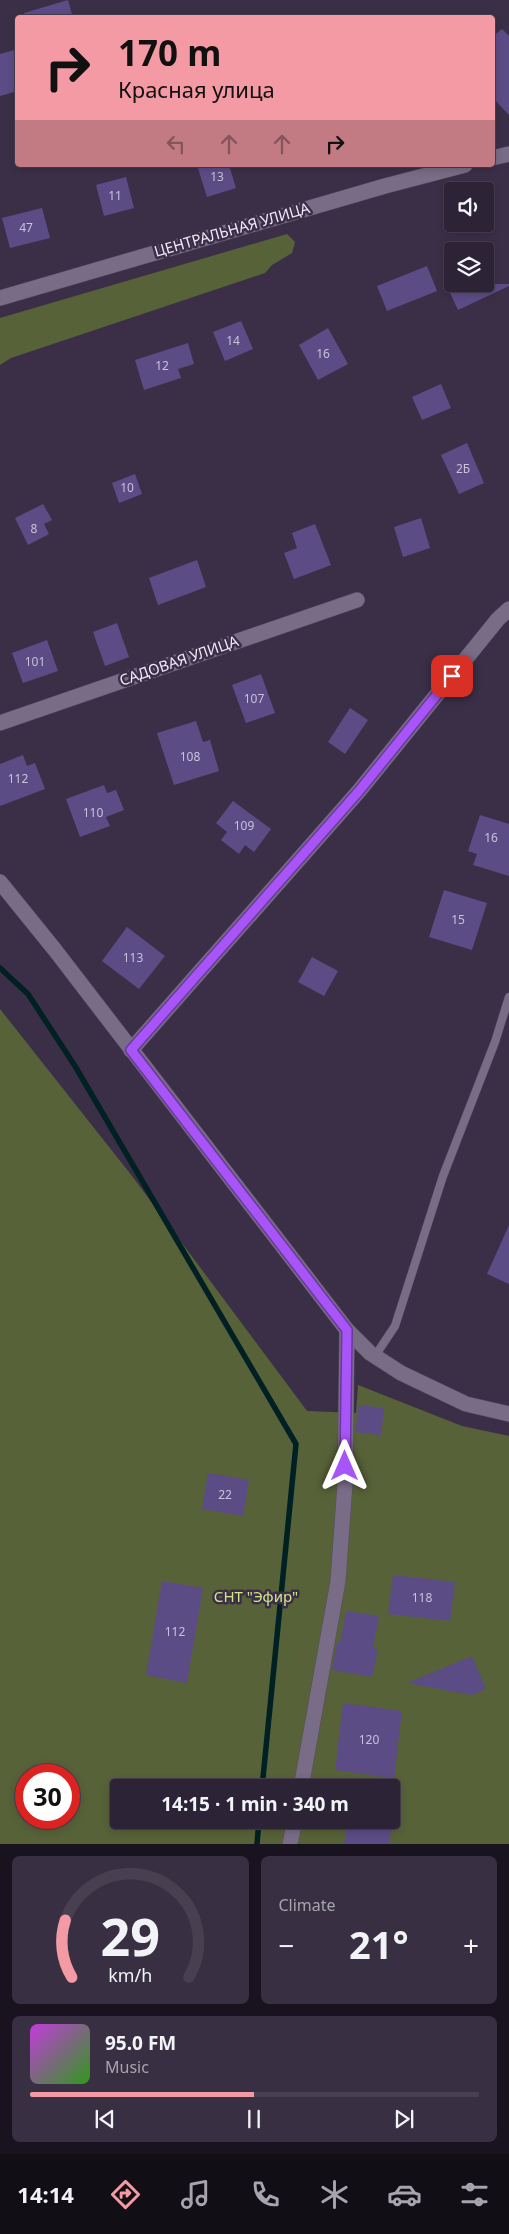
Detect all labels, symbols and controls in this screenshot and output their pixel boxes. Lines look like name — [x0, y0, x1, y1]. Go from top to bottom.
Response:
text: 170 m — [118, 29, 221, 76]
icon: right — [35, 35, 100, 100]
text: Красная улица — [118, 74, 275, 104]
icon: left — [162, 130, 190, 158]
icon: ahead — [215, 130, 243, 158]
icon: ahead — [268, 130, 296, 158]
icon: right — [321, 130, 349, 158]
house number: 13 — [210, 168, 224, 185]
map controls — [444, 182, 494, 292]
button: sound — [444, 182, 494, 232]
house number: 11 — [108, 187, 122, 204]
street label: ЦЕНТРАЛЬНАЯ УЛИЦА — [152, 197, 312, 261]
house number: 47 — [19, 219, 33, 236]
button: layers — [444, 242, 494, 292]
house number: 14 — [226, 332, 240, 349]
house number: 16 — [316, 345, 330, 362]
house number: 12 — [155, 357, 169, 374]
house number: 2Б — [456, 460, 470, 477]
house number: 10 — [120, 479, 134, 496]
house number: 8 — [31, 520, 38, 537]
street label: САДОВАЯ УЛИЦА — [116, 630, 241, 690]
house number: 101 — [25, 653, 45, 670]
pin — [431, 655, 473, 697]
icon: arrive — [438, 662, 466, 690]
house number: 107 — [244, 690, 264, 707]
house number: 108 — [180, 748, 200, 765]
house number: 112 — [8, 770, 28, 787]
house number: 110 — [83, 804, 103, 821]
house number: 109 — [234, 817, 254, 834]
house number: 16 — [484, 829, 498, 846]
house number: 15 — [451, 911, 465, 928]
house number: 113 — [123, 949, 143, 966]
position arrow — [318, 1439, 370, 1491]
house number: 22 — [218, 1486, 232, 1503]
park label: СНТ "Эфир" — [214, 1586, 298, 1606]
house number: 118 — [412, 1589, 432, 1606]
house number: 112 — [165, 1623, 185, 1640]
house number: 120 — [359, 1731, 379, 1748]
speed limit sign: 30 — [15, 1764, 80, 1829]
text: 14:15 · 1 min · 340 m — [161, 1791, 349, 1817]
text: Climate — [279, 1894, 336, 1916]
text: 29 — [101, 1900, 160, 1971]
text: 21° — [349, 1918, 409, 1970]
text: − — [279, 1926, 295, 1964]
text: + — [463, 1926, 479, 1964]
text: km/h — [108, 1963, 152, 1987]
text: 95.0 FM — [105, 2030, 176, 2056]
text: Music — [105, 2056, 149, 2078]
icon: previous — [91, 2105, 119, 2133]
icon: pause — [240, 2105, 268, 2133]
icon: next — [390, 2105, 418, 2133]
icon: directions — [108, 2177, 143, 2212]
icon: music — [178, 2177, 213, 2212]
icon: phone — [248, 2177, 283, 2212]
icon: climate — [317, 2177, 352, 2212]
icon: car — [387, 2177, 422, 2212]
icon: filters — [457, 2177, 492, 2212]
text: 14:14 — [17, 2179, 74, 2209]

